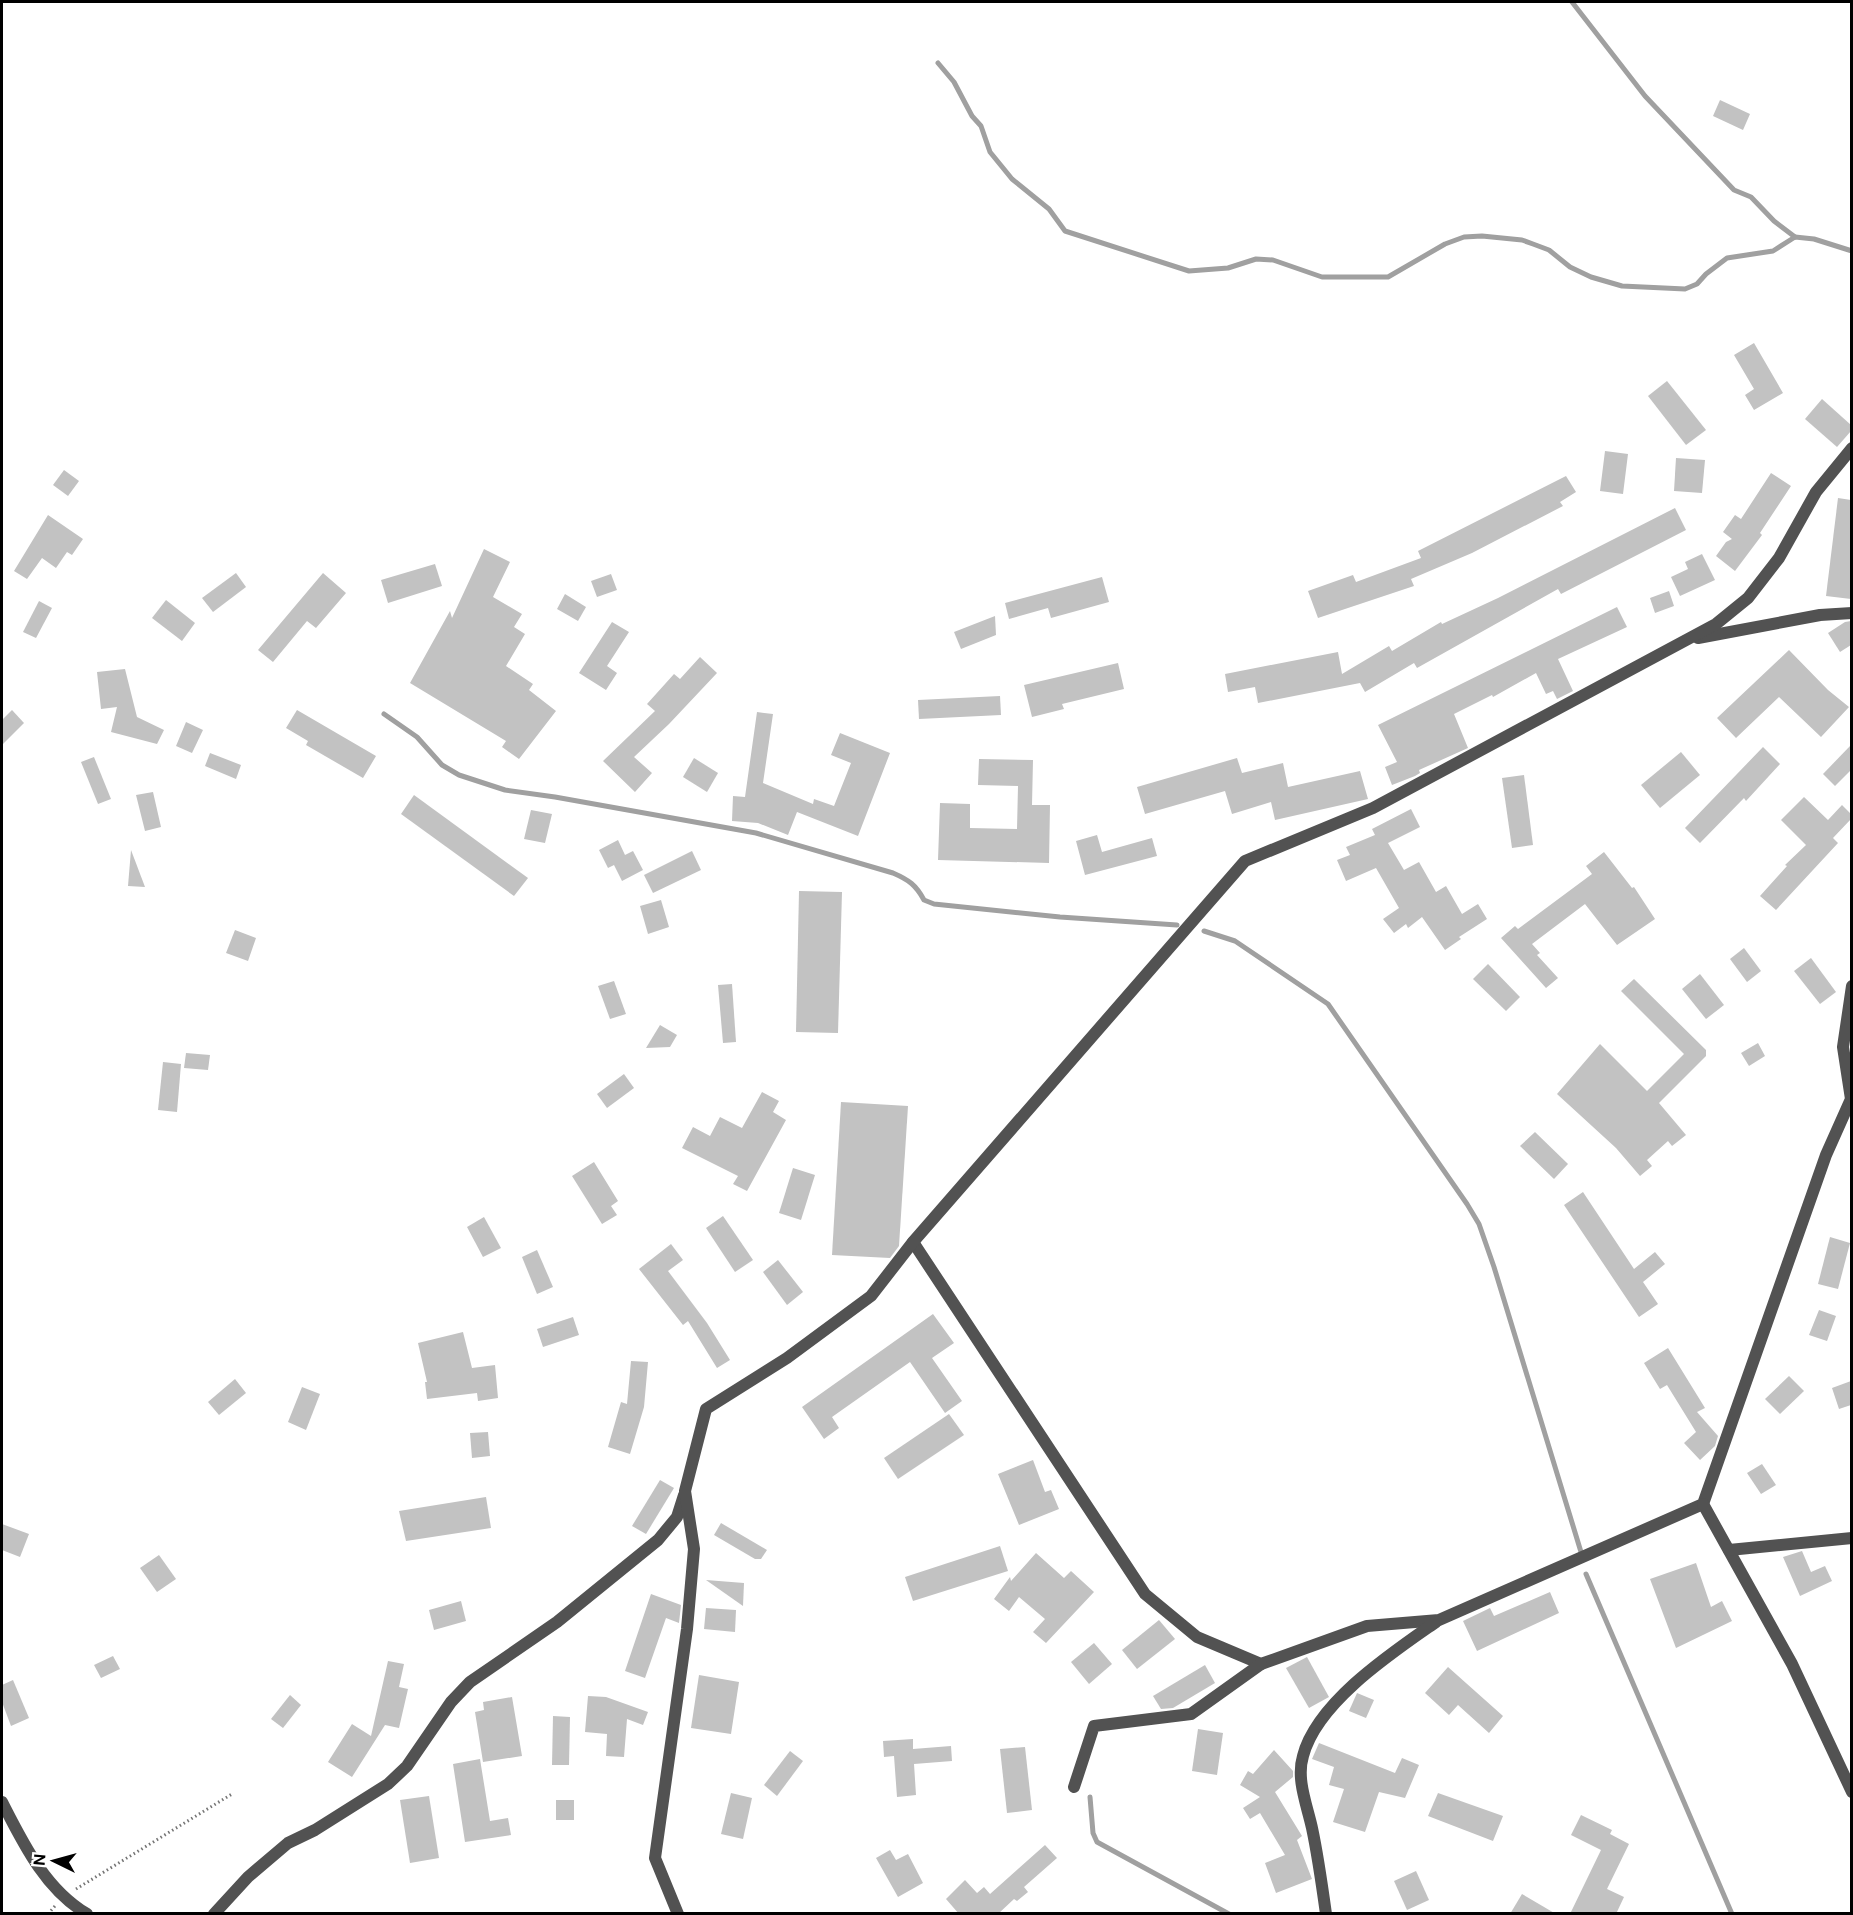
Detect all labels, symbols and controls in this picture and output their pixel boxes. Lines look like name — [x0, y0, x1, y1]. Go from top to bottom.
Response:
north arrow — [24, 1831, 84, 1891]
text: N — [29, 1853, 51, 1866]

